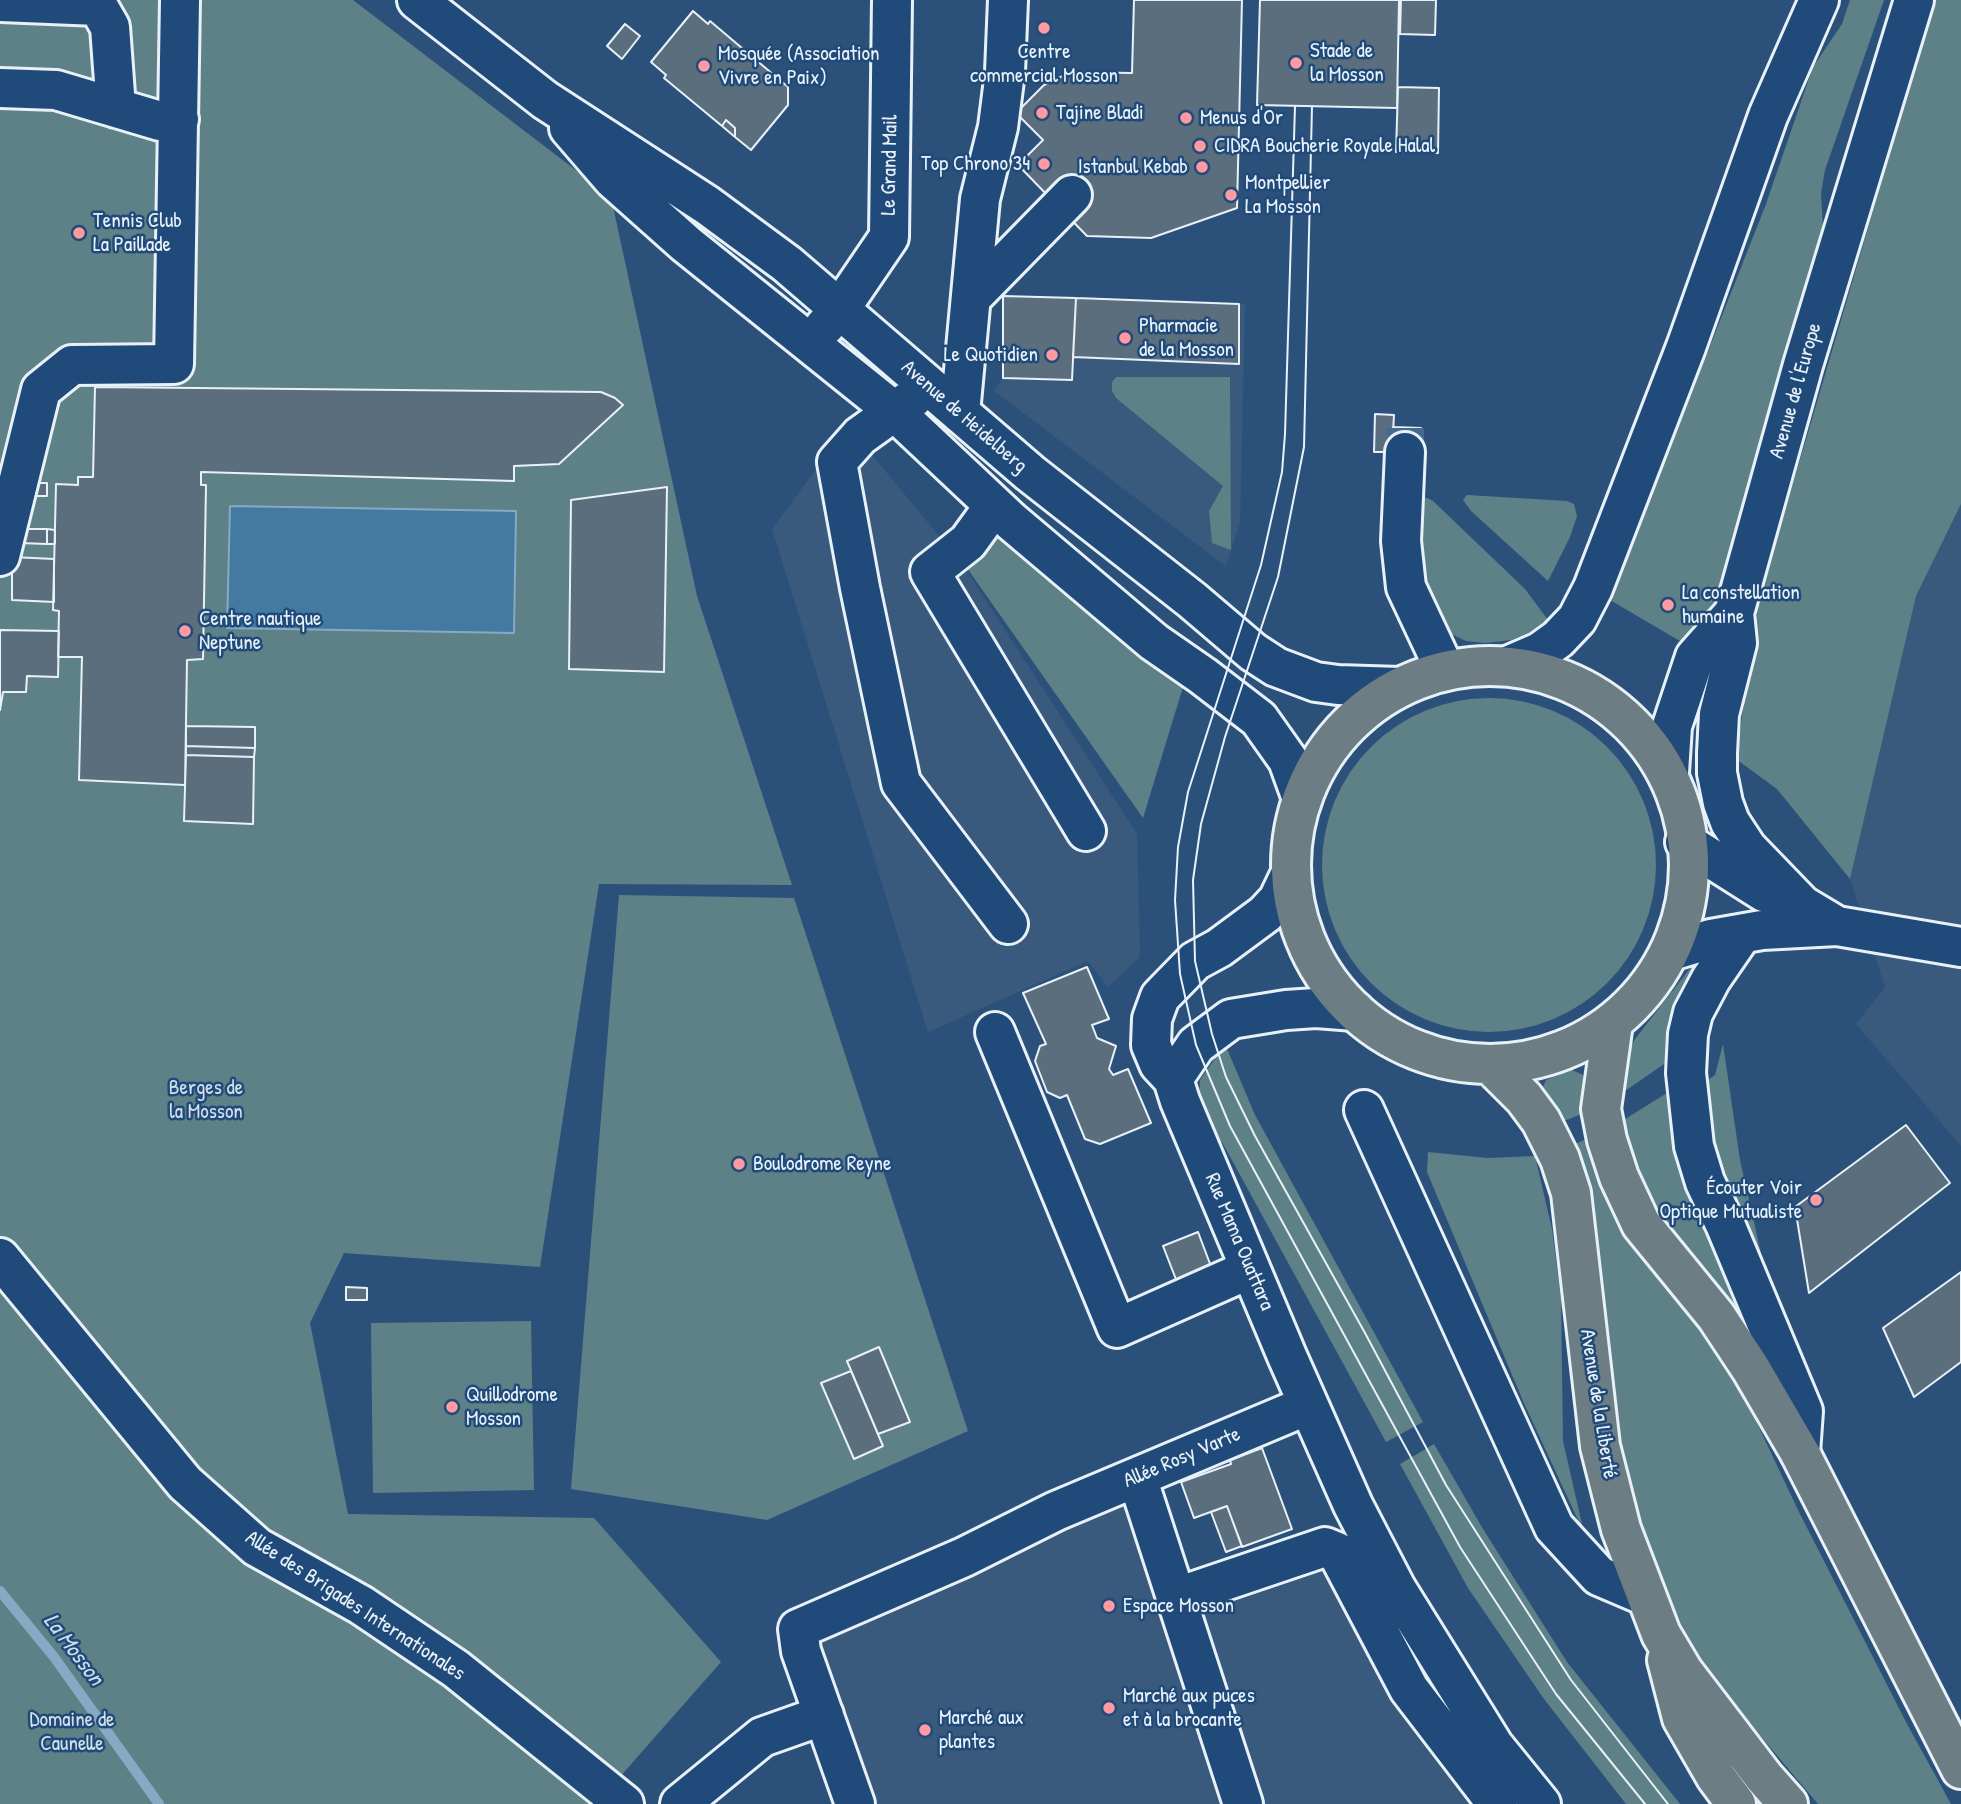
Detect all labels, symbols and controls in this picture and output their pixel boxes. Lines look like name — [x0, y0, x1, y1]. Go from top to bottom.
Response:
marker: Centre commercial Mosson — [1036, 20, 1052, 36]
place label: Stade de la Mosson — [1310, 38, 1384, 88]
place label: Centre commercial Mosson — [970, 39, 1118, 89]
place label: Mosquée (Association Vivre en Paix) — [718, 41, 880, 91]
marker: Stade de la Mosson — [1288, 55, 1304, 71]
marker: Mosquée (Association Vivre en Paix) — [696, 58, 712, 74]
place label: Tajine Bladi — [1056, 100, 1144, 126]
marker: Tajine Bladi — [1034, 105, 1050, 121]
place label: Menus d'Or — [1200, 105, 1283, 131]
marker: Menus d'Or — [1178, 110, 1194, 126]
street label: Le Grand Mail — [877, 114, 903, 216]
place label: CIDRA Boucherie Royale Halal — [1214, 133, 1435, 159]
marker: CIDRA Boucherie Royale Halal — [1192, 138, 1208, 154]
place label: Top Chrono 34 — [921, 151, 1030, 177]
place label: Istanbul Kebab — [1078, 154, 1188, 180]
marker: Top Chrono 34 — [1036, 156, 1052, 172]
marker: Istanbul Kebab — [1194, 159, 1210, 175]
place label: Montpellier La Mosson — [1245, 170, 1330, 220]
marker: Montpellier La Mosson — [1223, 187, 1239, 203]
place label: Tennis Club La Paillade — [93, 208, 182, 258]
marker: Tennis Club La Paillade — [71, 225, 87, 241]
place label: Pharmacie de la Mosson — [1139, 313, 1234, 363]
street label: Avenue de l'Europe — [1765, 320, 1827, 462]
marker: Pharmacie de la Mosson — [1117, 330, 1133, 346]
place label: Le Quotidien — [944, 342, 1038, 368]
marker: Le Quotidien — [1044, 347, 1060, 363]
street label: Avenue de Heidelberg — [896, 355, 1032, 479]
place label: La constellation humaine — [1682, 580, 1800, 630]
marker: La constellation humaine — [1660, 597, 1676, 613]
place label: Centre nautique Neptune — [199, 606, 321, 656]
marker: Centre nautique Neptune — [177, 623, 193, 639]
park label: Berges de la Mosson — [169, 1075, 243, 1125]
place label: Boulodrome Reyne — [753, 1151, 891, 1177]
marker: Boulodrome Reyne — [731, 1156, 747, 1172]
street label: Rue Mama Ouattara — [1199, 1170, 1279, 1314]
place label: Écouter Voir Optique Mutualiste — [1659, 1175, 1802, 1225]
marker: Écouter Voir Optique Mutualiste — [1808, 1192, 1824, 1208]
street label: Avenue de la Liberté — [1574, 1327, 1622, 1481]
place label: Quillodrome Mosson — [466, 1382, 558, 1432]
marker: Quillodrome Mosson — [444, 1399, 460, 1415]
street label: Allée Rosy Varte — [1120, 1422, 1244, 1494]
street label: Allée des Brigades Internationales — [240, 1526, 470, 1686]
place label: Espace Mosson — [1123, 1593, 1234, 1619]
marker: Espace Mosson — [1101, 1598, 1117, 1614]
water label: La Mosson — [37, 1608, 109, 1692]
place label: Marché aux puces et à la brocante — [1123, 1683, 1255, 1733]
marker: Marché aux puces et à la brocante — [1101, 1700, 1117, 1716]
place label: Marché aux plantes — [939, 1705, 1024, 1755]
park label: Domaine de Caunelle — [30, 1707, 114, 1757]
marker: Marché aux plantes — [917, 1722, 933, 1738]

